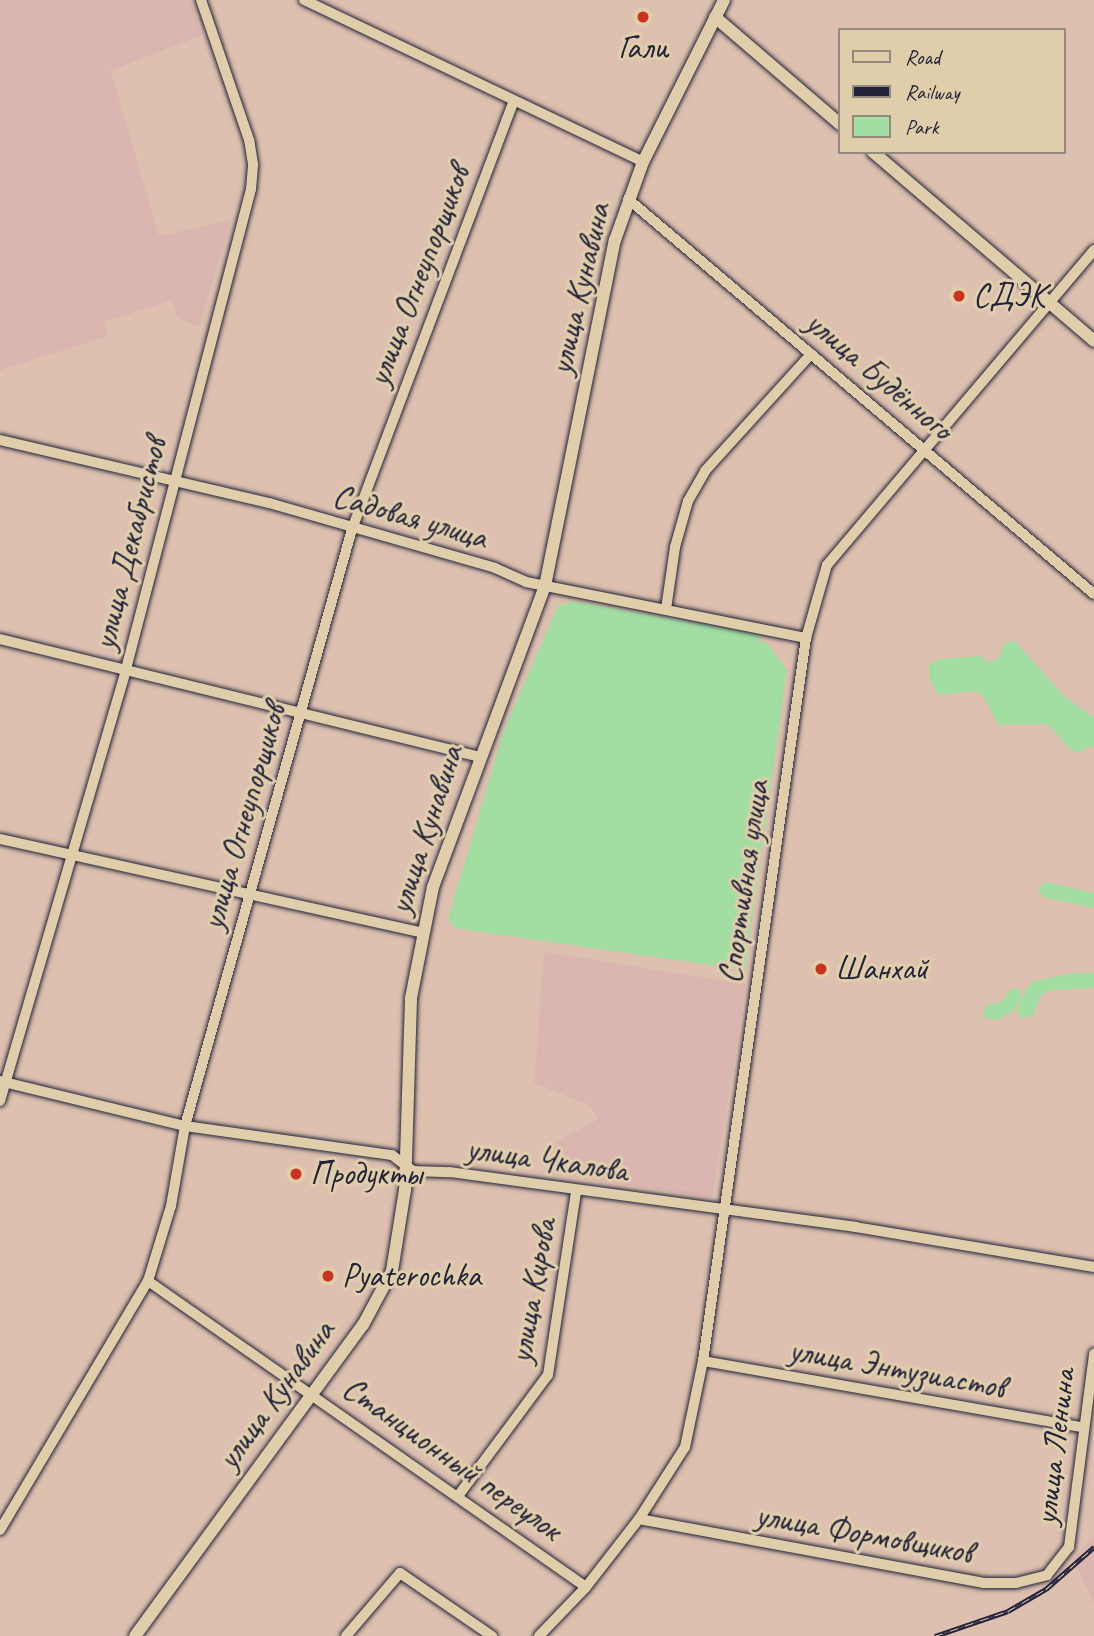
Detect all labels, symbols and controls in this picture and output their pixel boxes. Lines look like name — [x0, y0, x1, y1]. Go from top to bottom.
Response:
marker: Гали — [635, 9, 651, 25]
place label: Гали — [618, 28, 668, 68]
legend — [838, 28, 1066, 154]
text: Road — [905, 44, 940, 70]
text: Railway — [905, 79, 959, 105]
text: Park — [905, 114, 938, 140]
street label: улица Огнеупорщиков — [359, 160, 479, 392]
street label: улица Кунавина — [541, 200, 619, 378]
place label: СДЭК — [973, 276, 1045, 316]
marker: СДЭК — [951, 288, 967, 304]
street label: улица Будённого — [797, 303, 961, 449]
street label: улица Декабристов — [84, 433, 176, 655]
street label: Садовая улица — [328, 476, 492, 558]
street label: улица Огнеупорщиков — [193, 699, 295, 935]
street label: улица Кунавина — [380, 741, 472, 919]
street label: Спортивная улица — [710, 777, 778, 987]
place label: Шанхай — [835, 949, 928, 989]
marker: Шанхай — [813, 961, 829, 977]
street label: улица Чкалова — [465, 1129, 629, 1191]
place label: Продукты — [310, 1154, 422, 1194]
marker: Продукты — [288, 1166, 304, 1182]
street label: улица Кирова — [501, 1216, 565, 1366]
place label: Pyaterochka — [342, 1256, 481, 1296]
marker: Pyaterochka — [320, 1268, 336, 1284]
street label: улица Кунавина — [209, 1313, 343, 1477]
street label: улица Энтузиастов — [784, 1330, 1010, 1408]
street label: улица Ленина — [1026, 1367, 1084, 1527]
street label: Станционный переулок — [335, 1369, 569, 1549]
street label: улица Формовщиков — [752, 1495, 976, 1573]

